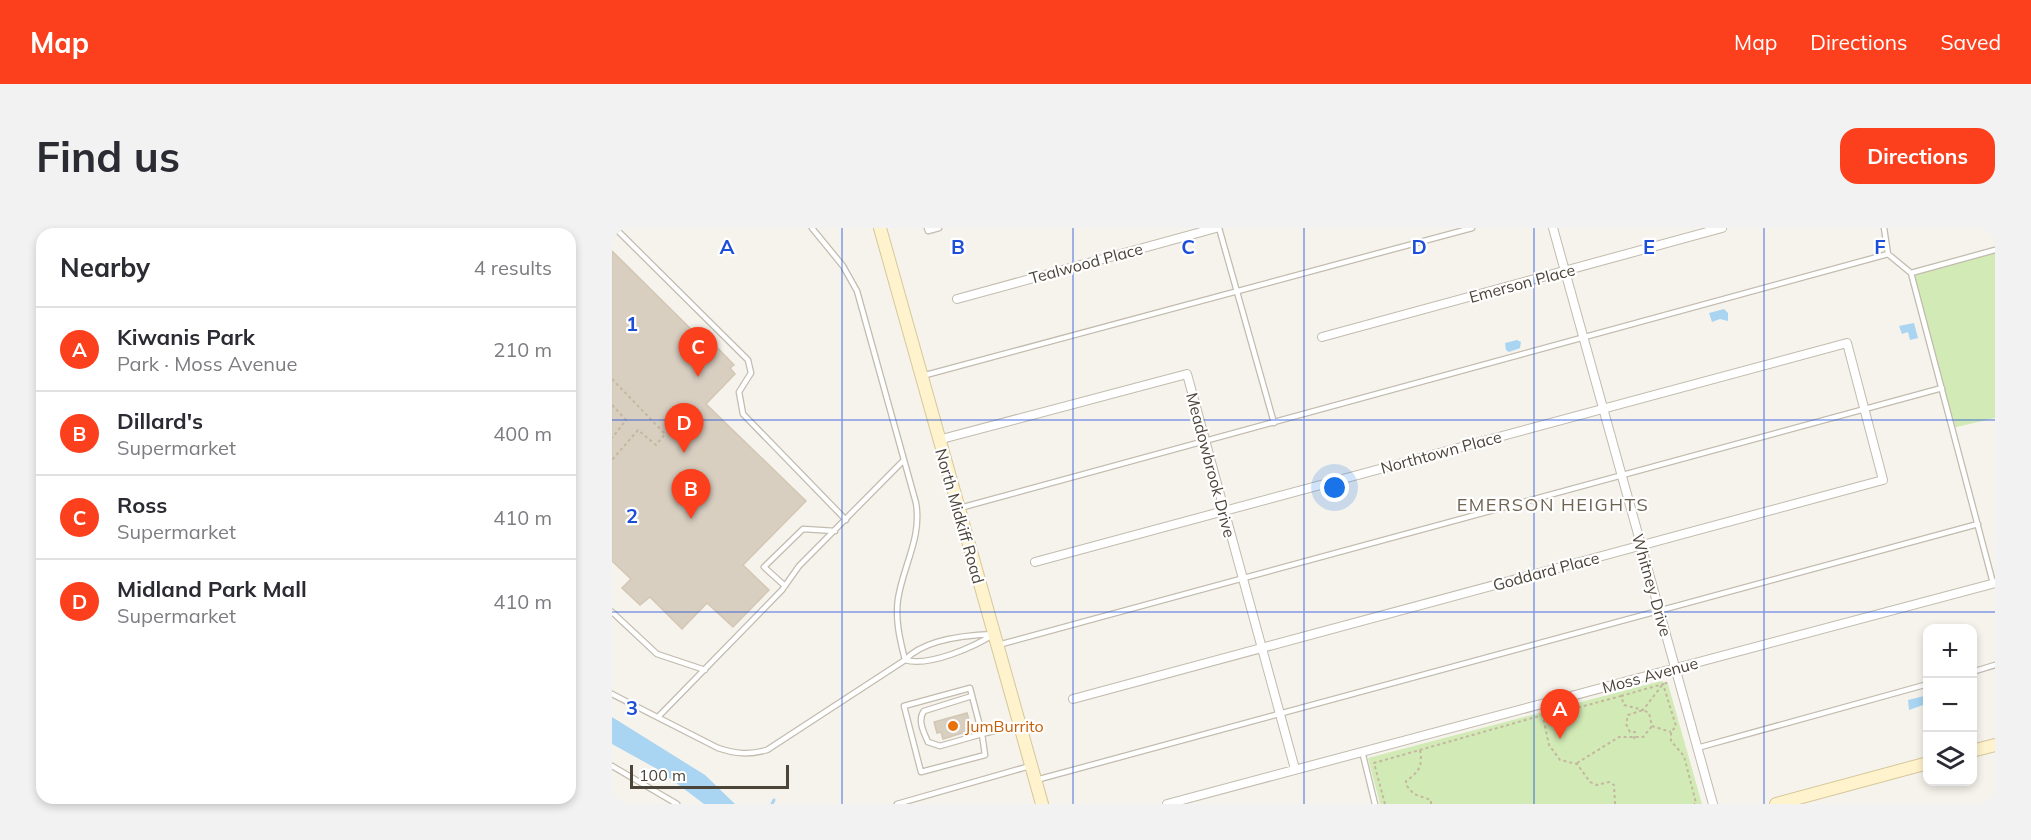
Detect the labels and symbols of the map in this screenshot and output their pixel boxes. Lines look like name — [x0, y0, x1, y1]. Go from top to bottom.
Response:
text: A — [720, 234, 735, 259]
text: B — [951, 234, 965, 259]
text: C — [1181, 234, 1195, 259]
text: D — [1411, 234, 1427, 259]
text: E — [1643, 234, 1655, 259]
text: F — [1874, 234, 1886, 259]
street label: Tealwood Place — [1027, 238, 1145, 288]
street label: Emerson Place — [1467, 259, 1577, 307]
text: 1 — [626, 311, 638, 336]
pin: C — [678, 328, 718, 377]
street label: Meadowbrook Drive — [1182, 390, 1240, 540]
pin: D — [664, 404, 704, 453]
street label: Northtown Place — [1378, 426, 1504, 478]
street label: North Midkiff Road — [931, 446, 989, 586]
pin: B — [672, 470, 710, 519]
your location — [1320, 473, 1349, 502]
district label: EMERSON HEIGHTS — [1457, 493, 1649, 516]
text: 2 — [626, 503, 638, 528]
street label: Whitney Drive — [1628, 531, 1676, 639]
street label: Goddard Place — [1491, 547, 1601, 595]
street label: Moss Avenue — [1600, 653, 1700, 697]
pin: A — [1540, 690, 1580, 739]
text: 3 — [626, 695, 638, 720]
place label: JumBurrito — [965, 716, 1044, 736]
marker: JumBurrito — [946, 719, 960, 733]
scale bar — [630, 762, 789, 790]

